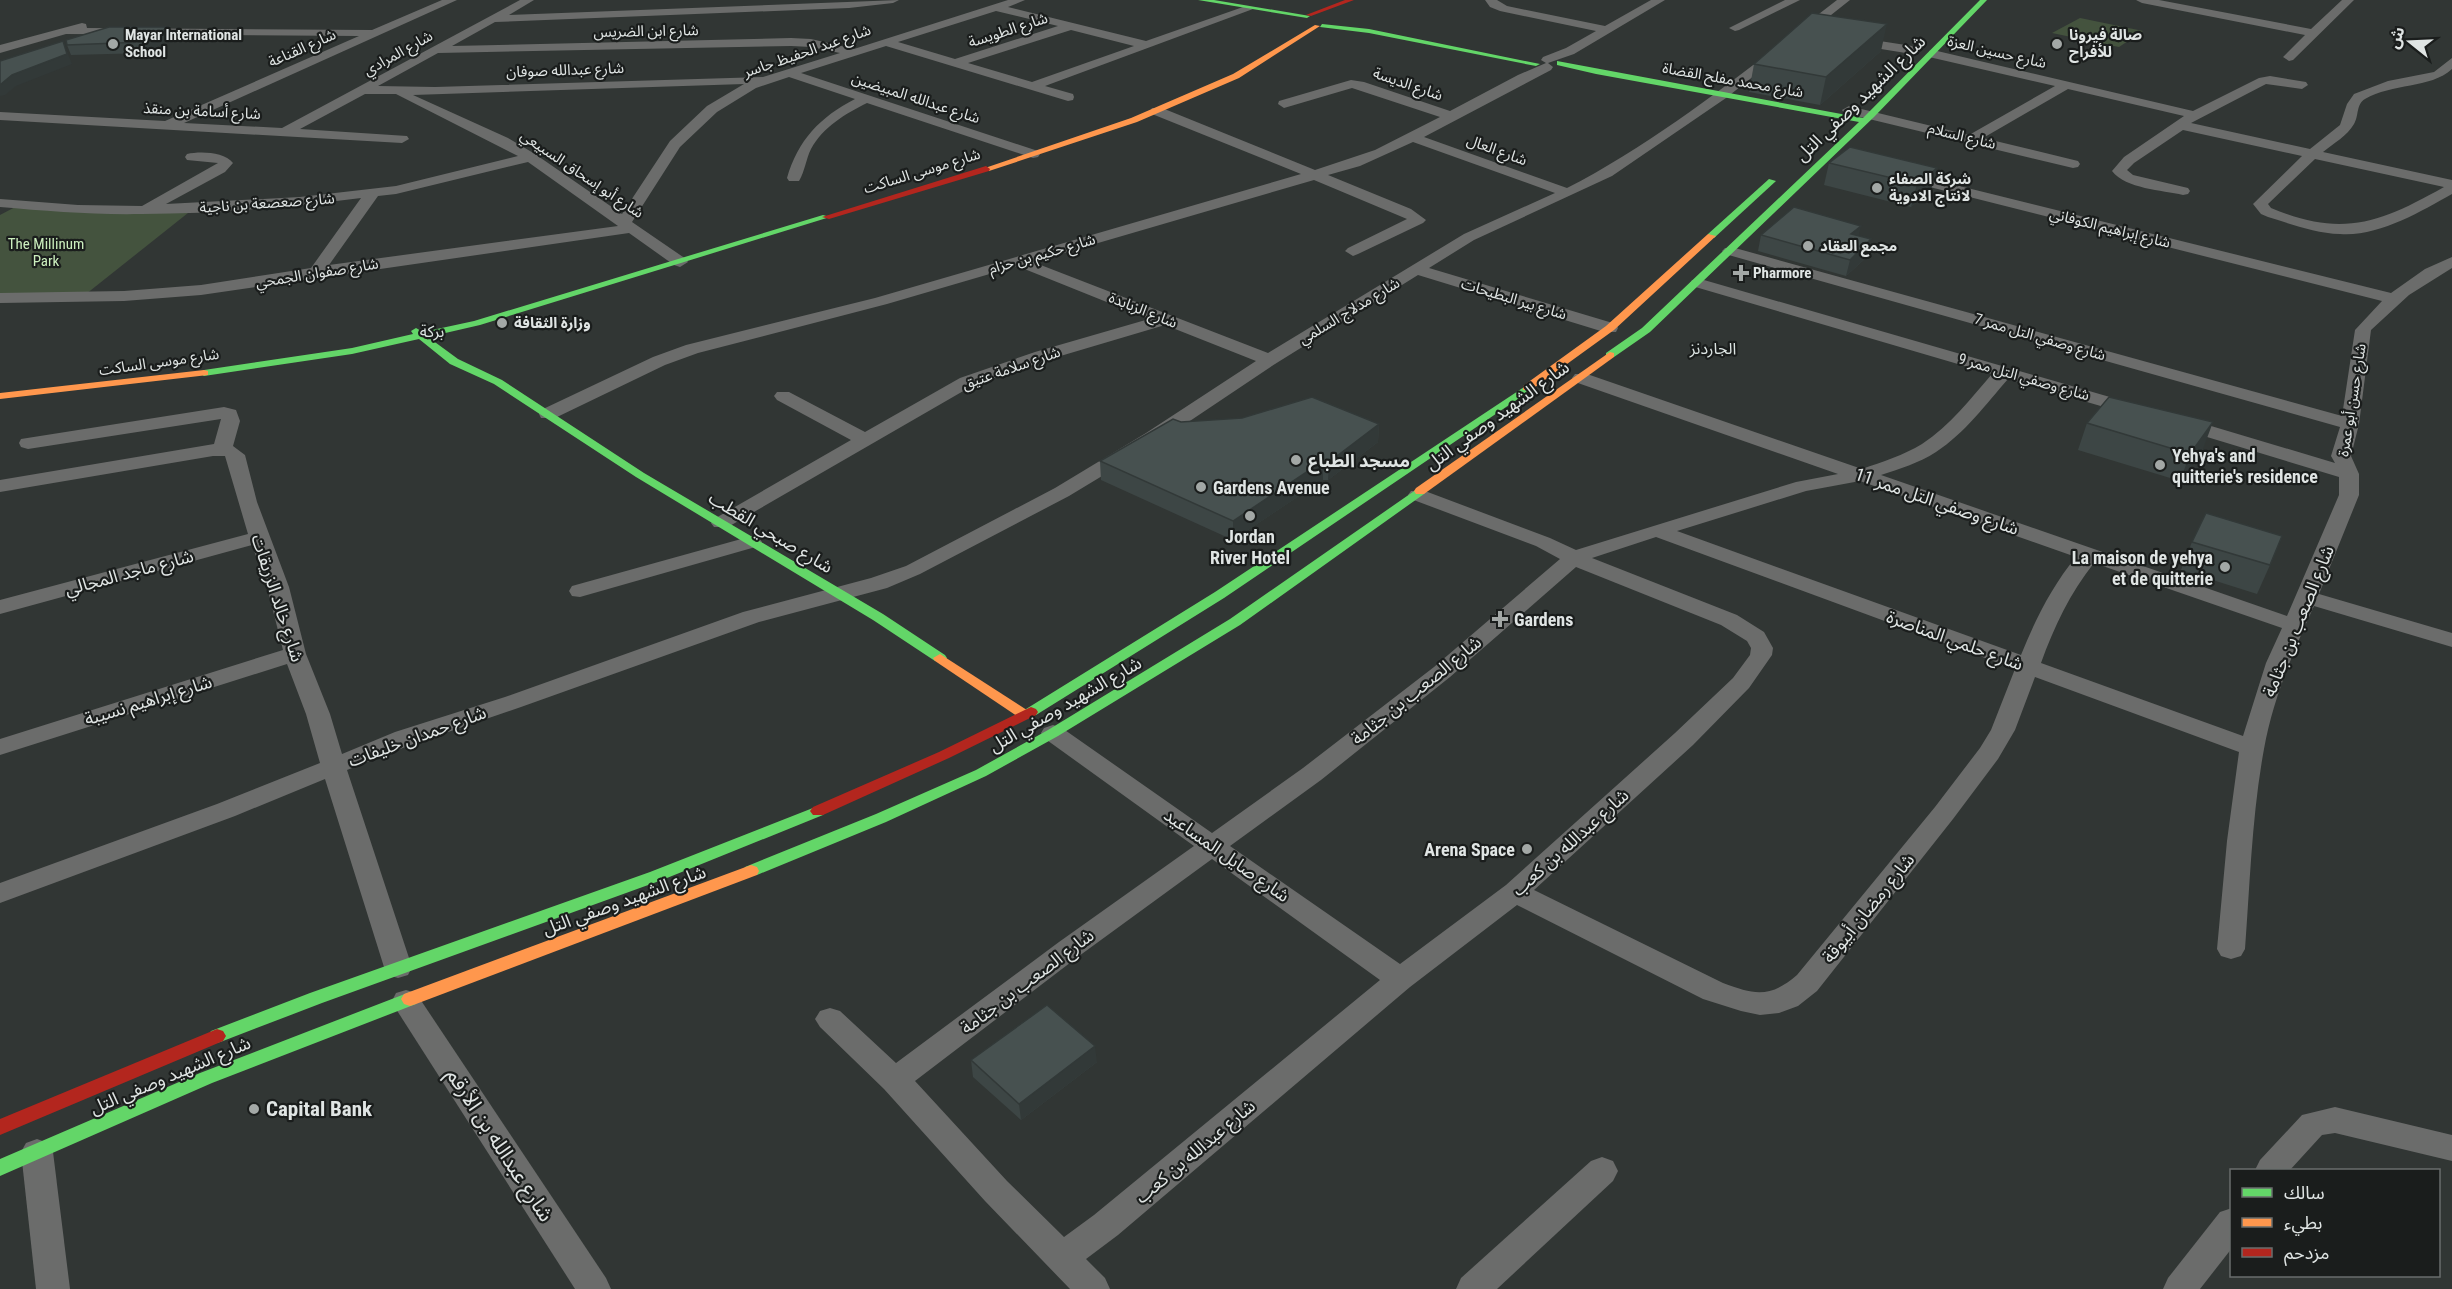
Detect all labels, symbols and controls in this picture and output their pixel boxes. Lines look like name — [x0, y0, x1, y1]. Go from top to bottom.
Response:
street label: شارع الطويسة — [966, 9, 1051, 54]
north arrow — [2380, 12, 2440, 72]
street label: شارع ابن الضريس — [593, 21, 699, 44]
street label: شارع عبد الحفيظ جاسر — [740, 21, 874, 84]
text: ش — [2384, 24, 2409, 51]
street label: شارع القناعة — [265, 25, 340, 74]
place label: Mayar International School — [125, 26, 242, 61]
street label: شارع المرادي — [360, 26, 437, 82]
place label: صالة فيرونا للأفراح — [2069, 26, 2142, 63]
street label: شارع الشهيد وصفي التل — [1791, 31, 1932, 168]
street label: شارع حسين العزة — [1945, 32, 2048, 75]
marker: Mayar International School — [106, 37, 120, 51]
marker: صالة فيرونا للأفراح — [2050, 37, 2064, 51]
street label: شارع عبدالله صوفان — [506, 59, 625, 84]
street label: شارع محمد مفلح القضاة — [1661, 59, 1805, 104]
street label: شارع الديسة — [1370, 64, 1446, 107]
street label: شارع عبدالله المبيضين — [849, 69, 983, 130]
street label: شارع أسامة بن منقذ — [143, 99, 262, 126]
street label: شارع السلام — [1926, 119, 1998, 156]
street label: شارع أبو إسحاق السبيعي — [515, 126, 647, 225]
street label: شارع العال — [1463, 131, 1530, 172]
street label: شارع موسى الساكت — [861, 145, 984, 200]
place label: شركة الصفاء لانتاج الادوية — [1889, 170, 1971, 207]
marker: شركة الصفاء لانتاج الادوية — [1870, 181, 1884, 195]
street label: شارع صعصعة بن ناجية — [199, 189, 336, 220]
street label: شارع إبراهيم الكوفاني — [2047, 204, 2172, 255]
street label: شارع حكيم بن حزام — [987, 230, 1099, 281]
park label: The Millinum Park — [8, 235, 84, 270]
place label: مجمع العقاد — [1820, 237, 1897, 257]
marker: مجمع العقاد — [1801, 239, 1815, 253]
street label: شارع صفوان الجمحي — [254, 254, 380, 295]
place label: Pharmore — [1753, 264, 1812, 282]
marker: Pharmore — [1734, 266, 1748, 280]
street label: شارع مدلاج السلمي — [1295, 274, 1405, 351]
street label: شارع بير البطيحات — [1458, 274, 1569, 327]
street label: شارع الزبابدة — [1105, 288, 1180, 335]
street label: شارع وصفي التل ممر 7 — [1971, 310, 2108, 367]
place label: وزارة الثقافة — [514, 314, 591, 332]
marker: وزارة الثقافة — [495, 316, 509, 330]
district label: بركة — [420, 322, 444, 341]
district label: الجاردنز — [1689, 339, 1736, 358]
street label: شارع حسن أبو عمرة — [2334, 342, 2373, 458]
street label: شارع سلامة عتيق — [959, 343, 1064, 396]
street label: شارع موسى الساكت — [98, 345, 221, 382]
street label: شارع وصفي التل ممر 9 — [1955, 350, 2092, 407]
street label: شارع الشهيد وصفي التل — [1421, 356, 1575, 477]
place label: Yehya's and quitterie's residence — [2172, 445, 2318, 487]
place label: مسجد الطباع — [1308, 450, 1410, 474]
marker: مسجد الطباع — [1289, 453, 1303, 467]
marker: Yehya's and quitterie's residence — [2153, 458, 2167, 472]
street label: شارع وصفي التل ممر 11 — [1851, 463, 2022, 543]
place label: Gardens Avenue — [1213, 477, 1330, 498]
marker: Gardens Avenue — [1194, 480, 1208, 494]
street label: شارع صبحي القطب — [703, 487, 837, 581]
marker: Jordan River Hotel — [1243, 509, 1257, 523]
place label: Jordan River Hotel — [1210, 526, 1290, 568]
street label: شارع خالد الزريقات — [244, 532, 309, 666]
street label: شارع الصعب بن جثامة — [2258, 542, 2342, 701]
street label: شارع ماجد المجالي — [62, 545, 197, 603]
place label: La maison de yehya et de quitterie — [2072, 547, 2213, 589]
marker: La maison de yehya et de quitterie — [2218, 560, 2232, 574]
street label: شارع حلمي المناصرة — [1883, 606, 2026, 678]
place label: Gardens — [1514, 609, 1573, 630]
marker: Gardens — [1491, 610, 1509, 628]
street label: شارع الصعب بن جثامة — [1347, 631, 1488, 752]
street label: شارع الشهيد وصفي التل — [985, 652, 1147, 760]
street label: شارع إبراهيم نسيبة — [82, 671, 216, 733]
street label: شارع حمدان خليفات — [345, 701, 490, 774]
street label: شارع عبدالله بن كعب — [1507, 784, 1635, 903]
street label: شارع صايل المساعيد — [1158, 804, 1294, 909]
place label: Arena Space — [1424, 839, 1515, 860]
marker: Arena Space — [1520, 842, 1534, 856]
street label: شارع رمضان أبيوقة — [1817, 849, 1922, 969]
street label: شارع الشهيد وصفي التل — [539, 861, 710, 943]
street label: شارع الصعب بن جثامة — [956, 924, 1100, 1041]
street label: شارع الشهيد وصفي التل — [87, 1032, 255, 1122]
street label: شارع عبدالله بن الأرقم — [439, 1064, 558, 1228]
street label: شارع عبدالله بن كعب — [1131, 1095, 1262, 1210]
place label: Capital Bank — [266, 1097, 373, 1121]
marker: Capital Bank — [247, 1102, 261, 1116]
legend — [2230, 1169, 2440, 1277]
text: سالك — [2284, 1182, 2325, 1203]
text: بطيء — [2284, 1212, 2322, 1236]
text: مزدحم — [2284, 1242, 2329, 1266]

